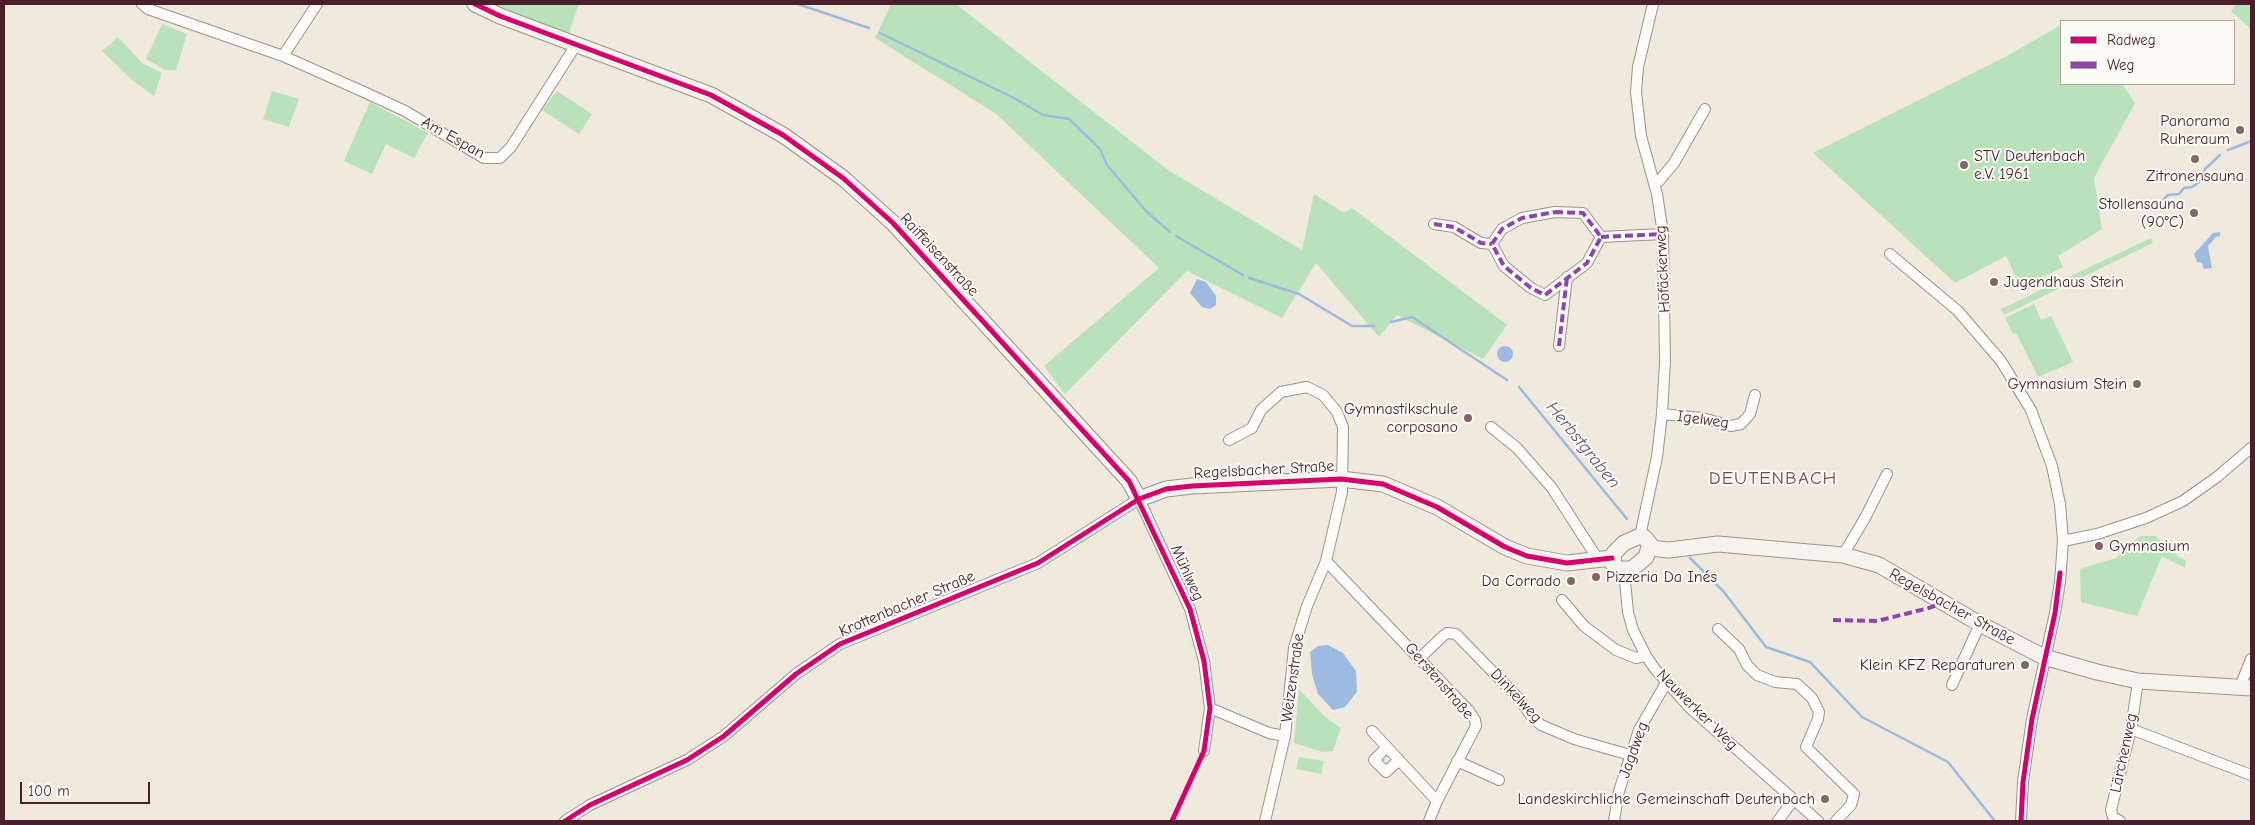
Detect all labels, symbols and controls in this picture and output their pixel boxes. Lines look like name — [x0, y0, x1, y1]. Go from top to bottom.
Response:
legend — [2060, 20, 2235, 85]
text: Radweg — [2107, 31, 2156, 49]
text: Weg — [2107, 56, 2134, 74]
place label: Panorama Ruheraum — [2160, 111, 2230, 149]
street label: Am Espan — [418, 113, 488, 163]
marker: Panorama Ruheraum — [2234, 124, 2246, 136]
place label: STV Deutenbach e.V. 1961 — [1974, 146, 2085, 184]
marker: Zitronensauna — [2189, 153, 2201, 165]
marker: STV Deutenbach e.V. 1961 — [1958, 159, 1970, 171]
place label: Zitronensauna — [2146, 166, 2244, 186]
place label: Stollensauna (90°C) — [2099, 194, 2184, 232]
marker: Stollensauna (90°C) — [2188, 207, 2200, 219]
street label: Raiffeisenstraße — [896, 209, 982, 301]
street label: Hofäckerweg — [1651, 225, 1675, 313]
place label: Jugendhaus Stein — [2004, 272, 2124, 292]
marker: Jugendhaus Stein — [1988, 276, 2000, 288]
place label: Gymnasium Stein — [2008, 374, 2127, 394]
marker: Gymnasium Stein — [2131, 378, 2143, 390]
water label: Herbstgraben — [1541, 397, 1625, 493]
place label: Gymnastikschule corposano — [1344, 399, 1458, 437]
street label: Igelweg — [1676, 407, 1730, 433]
marker: Gymnastikschule corposano — [1462, 412, 1474, 424]
street label: Regelsbacher Straße — [1193, 457, 1335, 483]
district label: DEUTENBACH — [1707, 468, 1839, 490]
place label: Gymnasium — [2109, 536, 2190, 556]
marker: Gymnasium — [2093, 540, 2105, 552]
street label: Mühlweg — [1166, 542, 1208, 604]
street label: Regelsbacher Straße — [1886, 564, 2018, 650]
street label: Krottenbacher Straße — [836, 567, 978, 641]
place label: Pizzeria Da Inés — [1606, 567, 1717, 587]
place label: Da Corrado — [1481, 571, 1561, 591]
marker: Pizzeria Da Inés — [1590, 571, 1602, 583]
marker: Da Corrado — [1565, 575, 1577, 587]
street label: Weizenstraße — [1277, 632, 1309, 724]
street label: Gerstenstraße — [1400, 639, 1478, 723]
place label: Klein KFZ Reparaturen — [1860, 655, 2015, 675]
marker: Klein KFZ Reparaturen — [2019, 659, 2031, 671]
street label: Dinkelweg — [1486, 665, 1546, 727]
street label: Neuwerker Weg — [1652, 665, 1742, 755]
street label: Lärchenweg — [2106, 711, 2142, 795]
street label: Jagdweg — [1615, 719, 1653, 781]
scale bar — [22, 772, 152, 804]
text: 100 m — [28, 782, 70, 800]
place label: Landeskirchliche Gemeinschaft Deutenbach — [1518, 789, 1815, 809]
marker: Landeskirchliche Gemeinschaft Deutenbach — [1819, 793, 1831, 805]

